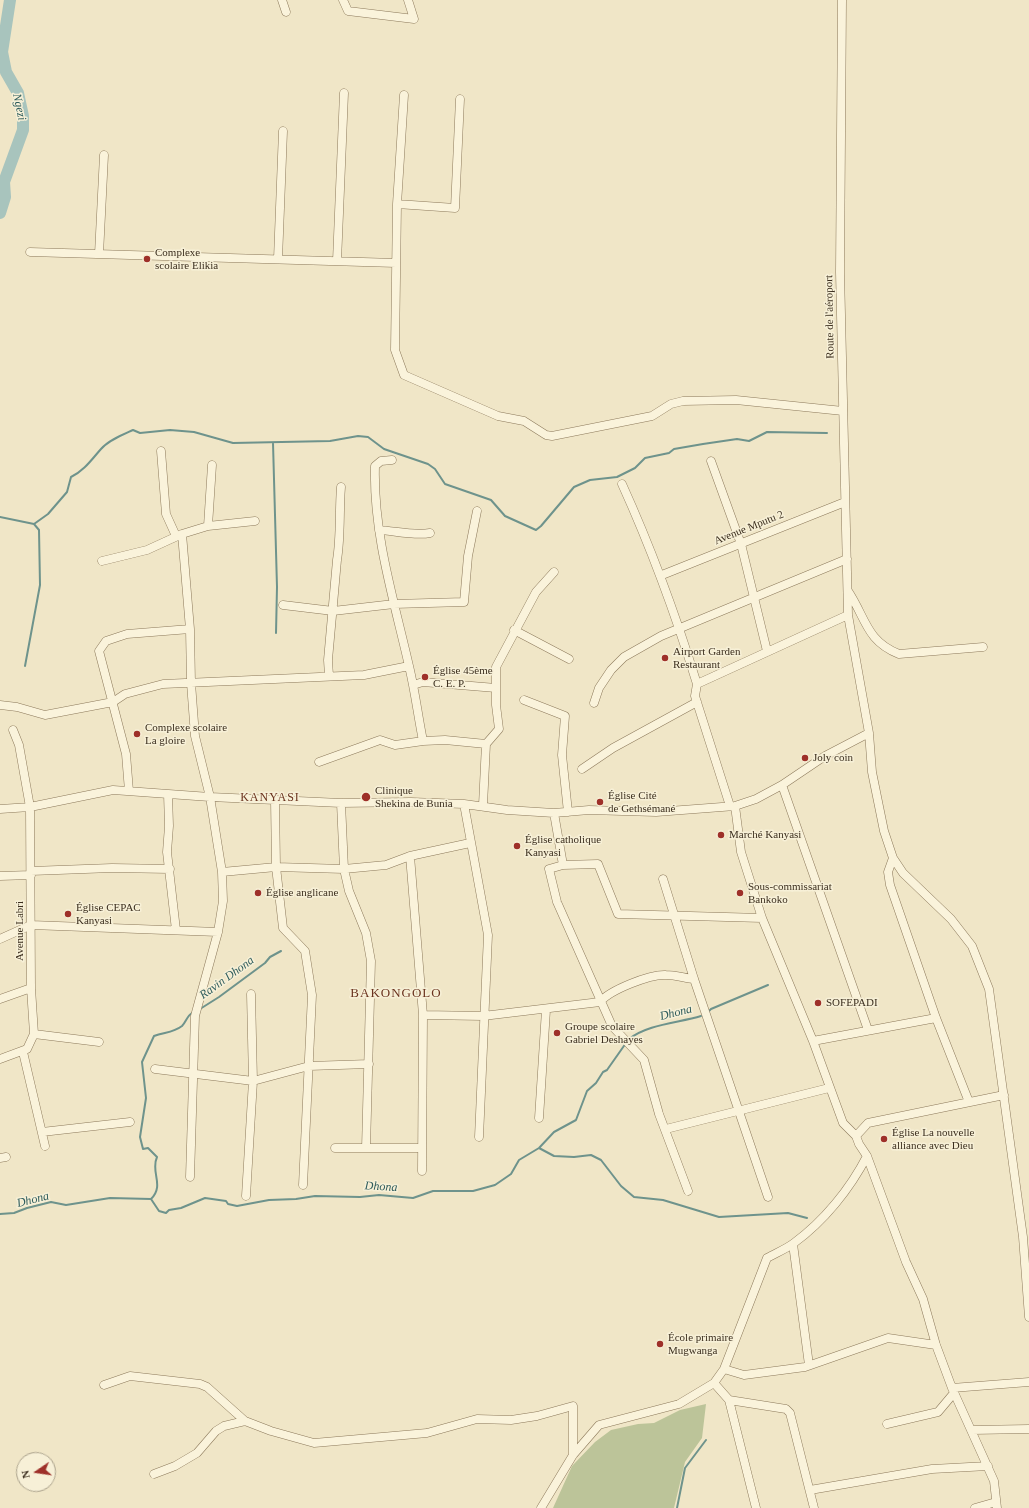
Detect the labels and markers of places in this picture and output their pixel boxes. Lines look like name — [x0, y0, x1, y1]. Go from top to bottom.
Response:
place label: Complexe scolaire Elikia — [155, 246, 218, 272]
marker: Complexe scolaire Elikia — [142, 254, 152, 264]
place label: Airport Garden Restaurant — [673, 645, 741, 671]
marker: Airport Garden Restaurant — [660, 653, 670, 663]
place label: Église 45ème C. E. P. — [433, 664, 493, 690]
marker: Église 45ème C. E. P. — [420, 672, 430, 682]
place label: Complexe scolaire La gloire — [145, 721, 227, 747]
marker: Complexe scolaire La gloire — [132, 729, 142, 739]
place label: Joly coin — [813, 751, 853, 765]
marker: Joly coin — [800, 753, 810, 763]
place label: Clinique Shekina de Bunia — [375, 784, 453, 810]
place label: Église Cité de Gethsémané — [608, 789, 675, 815]
marker: Clinique Shekina de Bunia — [360, 791, 372, 803]
marker: Église Cité de Gethsémané — [595, 797, 605, 807]
place label: Marché Kanyasi — [729, 828, 801, 842]
marker: Marché Kanyasi — [716, 830, 726, 840]
place label: Église catholique Kanyasi — [525, 833, 601, 859]
marker: Église catholique Kanyasi — [512, 841, 522, 851]
place label: Sous-commissariat Bankoko — [748, 880, 832, 906]
place label: Église anglicane — [266, 886, 338, 900]
marker: Église anglicane — [253, 888, 263, 898]
marker: Sous-commissariat Bankoko — [735, 888, 745, 898]
place label: Église CEPAC Kanyasi — [76, 901, 141, 927]
marker: Église CEPAC Kanyasi — [63, 909, 73, 919]
place label: SOFEPADI — [826, 996, 878, 1010]
marker: SOFEPADI — [813, 998, 823, 1008]
place label: Groupe scolaire Gabriel Deshayes — [565, 1020, 643, 1046]
marker: Groupe scolaire Gabriel Deshayes — [552, 1028, 562, 1038]
place label: Église La nouvelle alliance avec Dieu — [892, 1126, 974, 1152]
marker: Église La nouvelle alliance avec Dieu — [879, 1134, 889, 1144]
place label: École primaire Mugwanga — [668, 1331, 733, 1357]
marker: École primaire Mugwanga — [655, 1339, 665, 1349]

